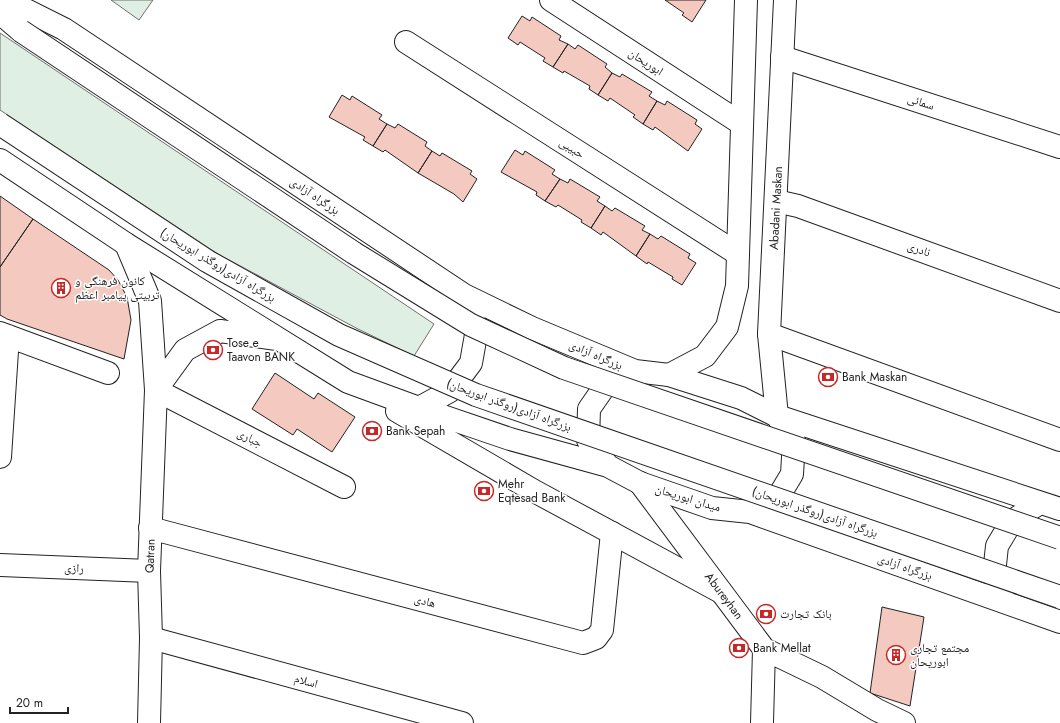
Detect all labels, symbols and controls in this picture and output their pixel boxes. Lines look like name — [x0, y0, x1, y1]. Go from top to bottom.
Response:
street label: ابوریحان — [625, 44, 667, 80]
street label: سمائی — [905, 89, 937, 115]
street label: حبیبی — [556, 133, 589, 163]
street label: Abadani Maskan — [765, 166, 787, 250]
street label: بزرگراه آزادی — [286, 173, 344, 219]
street label: بزرگراه آزادی(روگذر ابوریحان) — [157, 223, 279, 307]
street label: نادری — [905, 237, 933, 261]
place label: کانون فرهنگی و تربیتی پیامبر اعظم — [75, 272, 160, 304]
building icon: کانون فرهنگی و تربیتی پیامبر اعظم — [50, 277, 72, 299]
place label: Tose e Taavon BANK — [227, 334, 295, 366]
street label: بزرگراه آزادی — [566, 336, 626, 374]
bank icon: Tose e Taavon BANK — [202, 339, 224, 361]
bank icon: Bank Maskan — [817, 366, 839, 388]
place label: Bank Maskan — [842, 368, 907, 386]
street label: بزرگراه آزادی(روگذر ابوریحان) — [444, 374, 574, 436]
bank icon: Bank Sepah — [361, 420, 383, 442]
place label: Bank Sepah — [386, 422, 445, 440]
street label: جباری — [234, 424, 266, 452]
place label: Mehr Eqtesad Bank — [498, 475, 566, 507]
bank icon: Mehr Eqtesad Bank — [473, 480, 495, 502]
street label: میدان ابوریحان — [653, 480, 723, 516]
street label: بزرگراه آزادی(روگذر ابوریحان) — [750, 482, 880, 542]
street label: Qatran — [140, 539, 160, 573]
street label: بزرگراه آزادی — [875, 549, 935, 585]
street label: رازی — [64, 559, 84, 577]
street label: Abureyhan — [700, 569, 748, 623]
street label: هادی — [412, 590, 438, 612]
bank icon: بانک تجارت — [755, 603, 777, 625]
place label: بانک تجارت — [780, 605, 832, 623]
bank icon: Bank Mellat — [728, 637, 750, 659]
place label: Bank Mellat — [753, 639, 811, 657]
place label: مجتمع تجاری ابوریحان — [910, 639, 969, 671]
building icon: مجتمع تجاری ابوریحان — [885, 644, 907, 666]
street label: اسلام — [292, 669, 320, 693]
scale bar — [10, 689, 68, 715]
text: 20 m — [16, 694, 43, 712]

